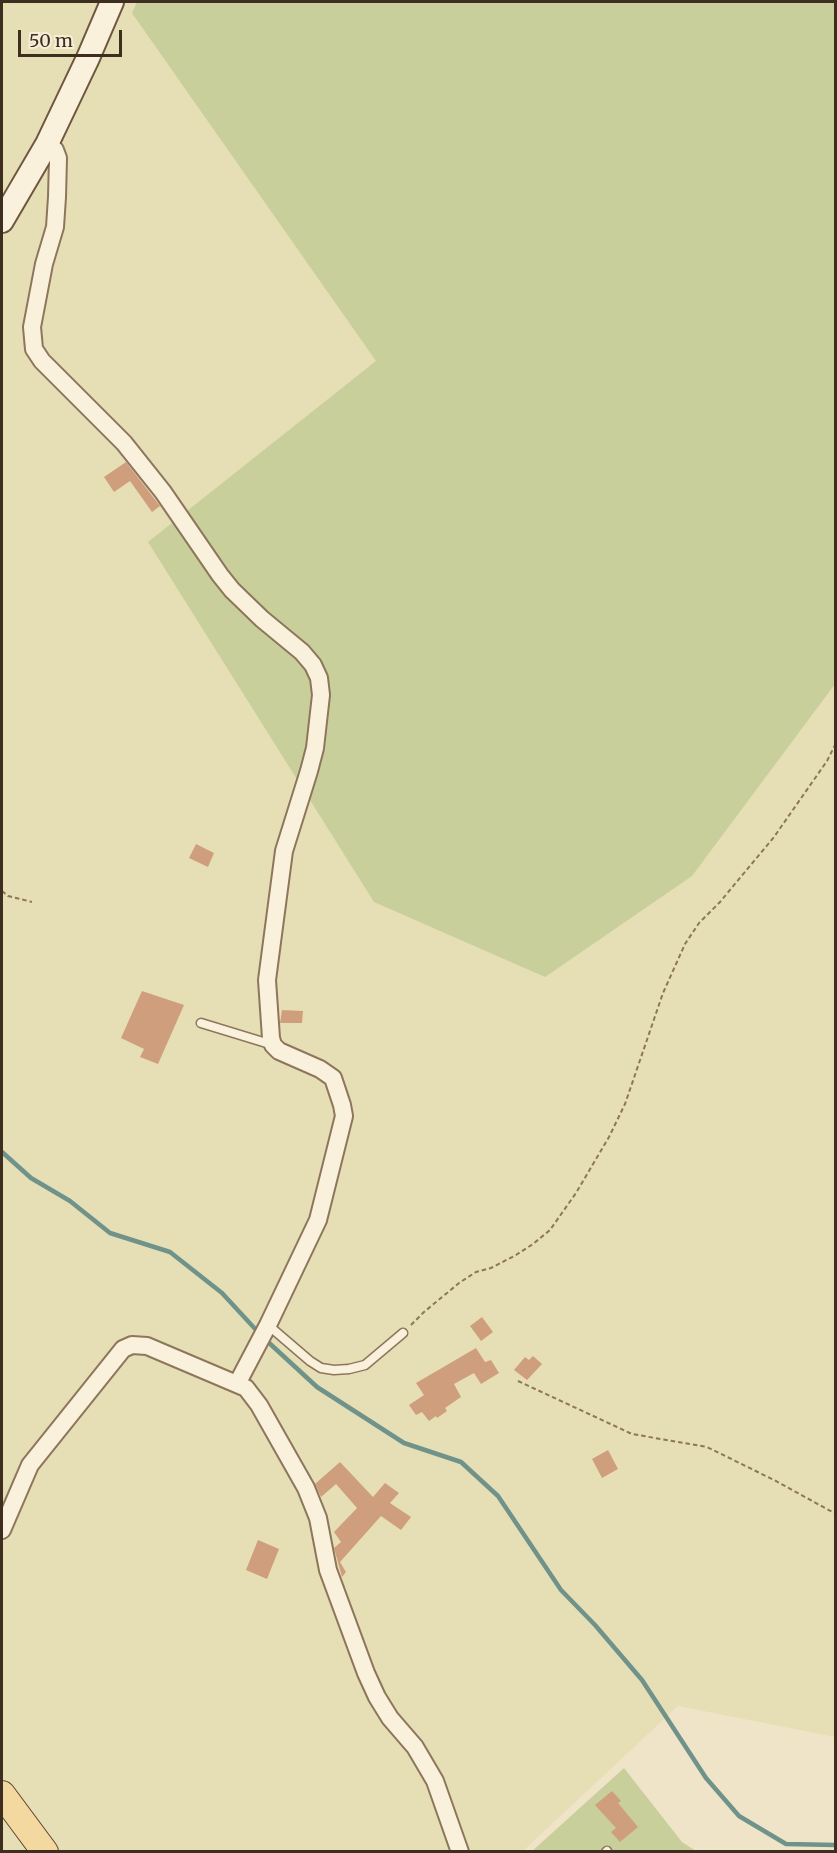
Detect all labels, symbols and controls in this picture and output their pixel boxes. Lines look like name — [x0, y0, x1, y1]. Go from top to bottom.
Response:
scale bar — [21, 18, 124, 56]
text: 50 m — [29, 29, 73, 52]

